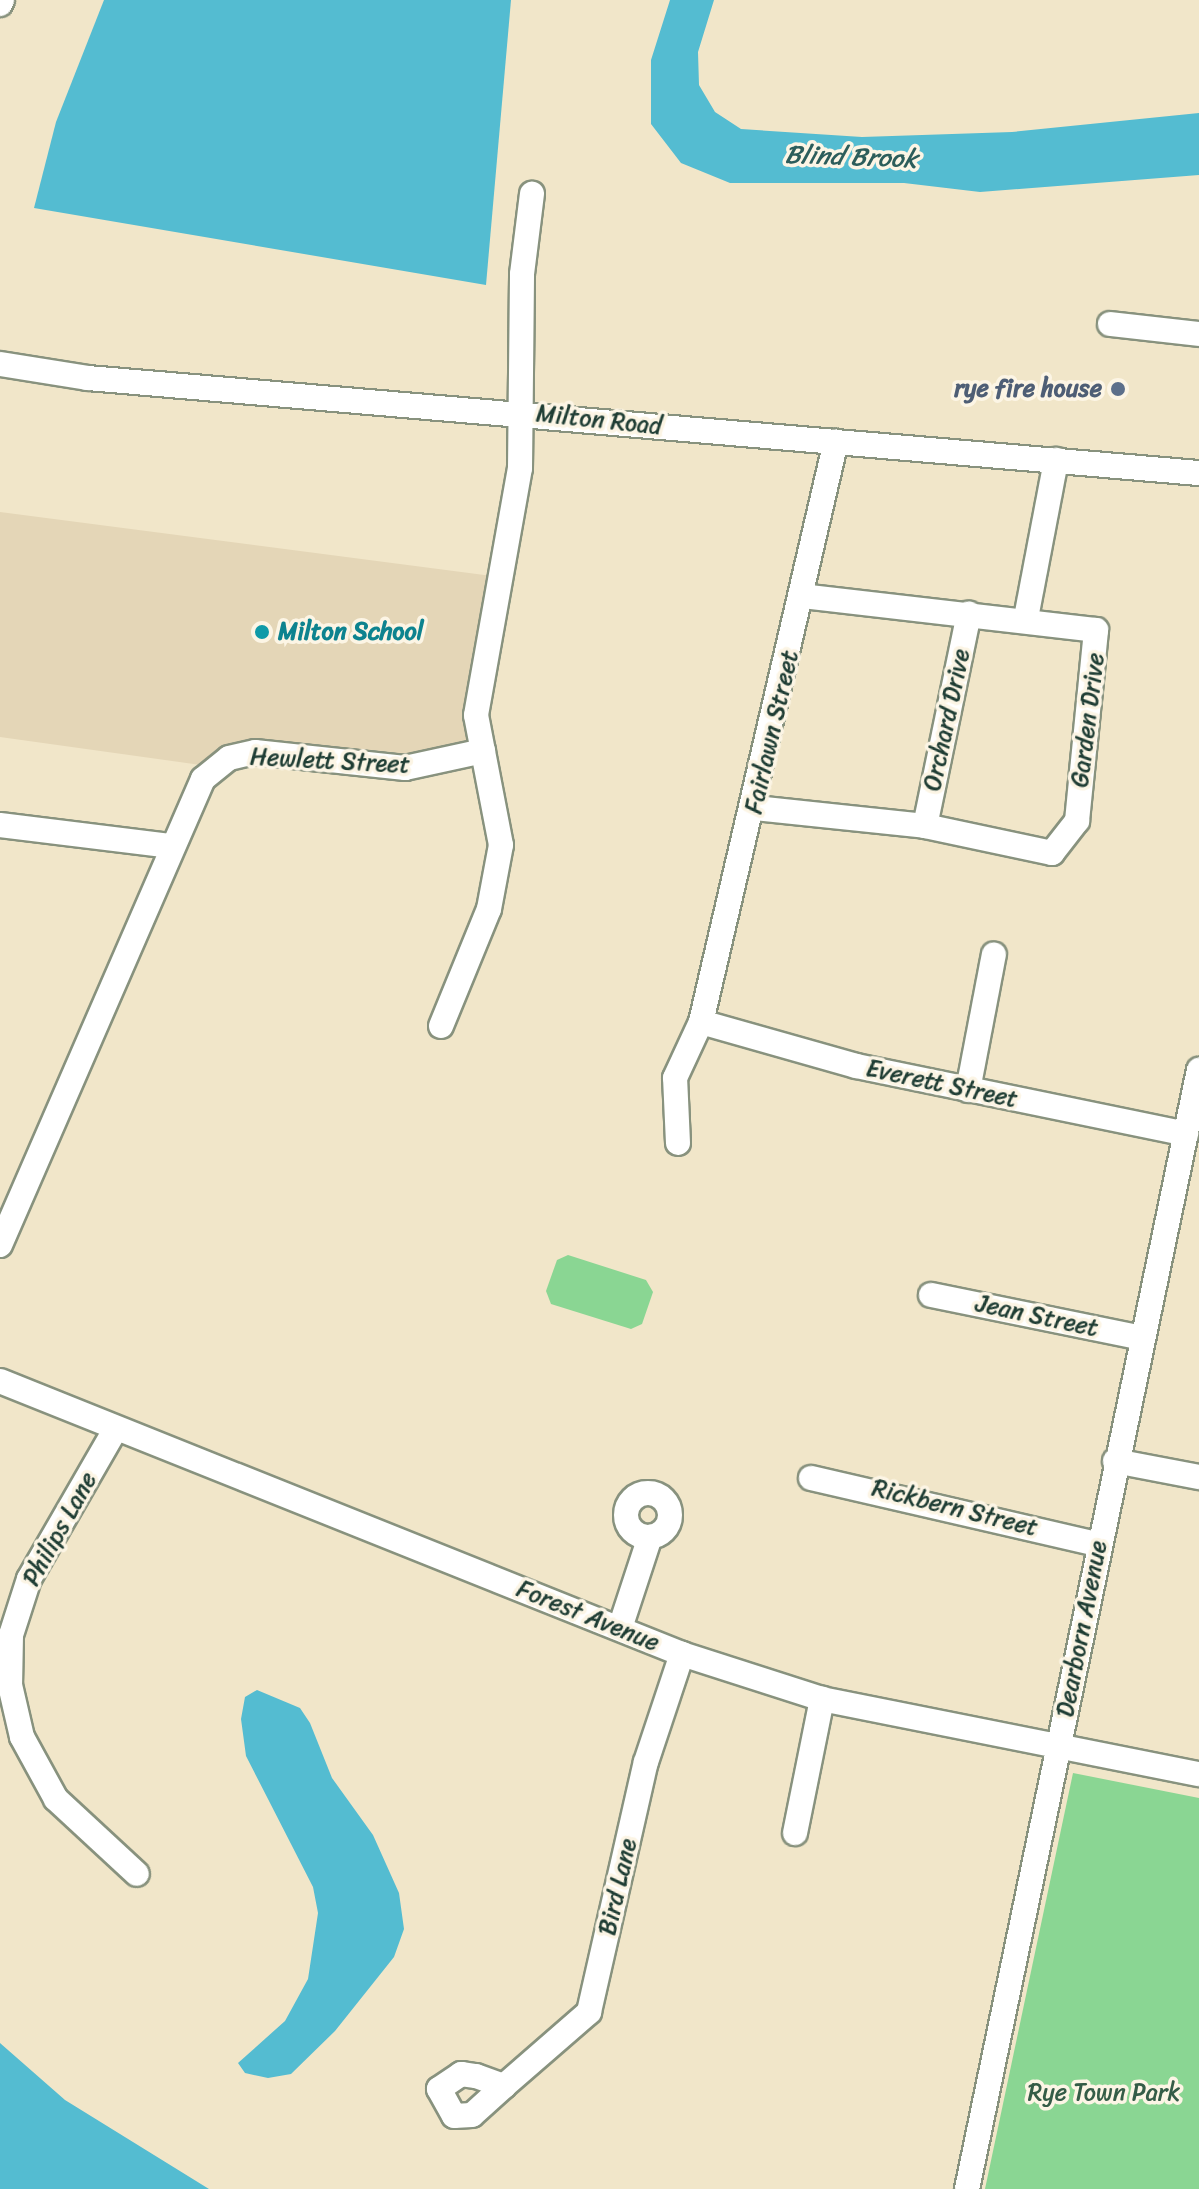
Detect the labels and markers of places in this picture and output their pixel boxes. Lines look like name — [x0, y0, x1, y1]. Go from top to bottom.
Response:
place label: rye fire house — [955, 375, 1102, 403]
marker: rye fire house — [1109, 380, 1127, 398]
place label: Milton School — [278, 618, 424, 646]
marker: Milton School — [253, 623, 271, 641]

